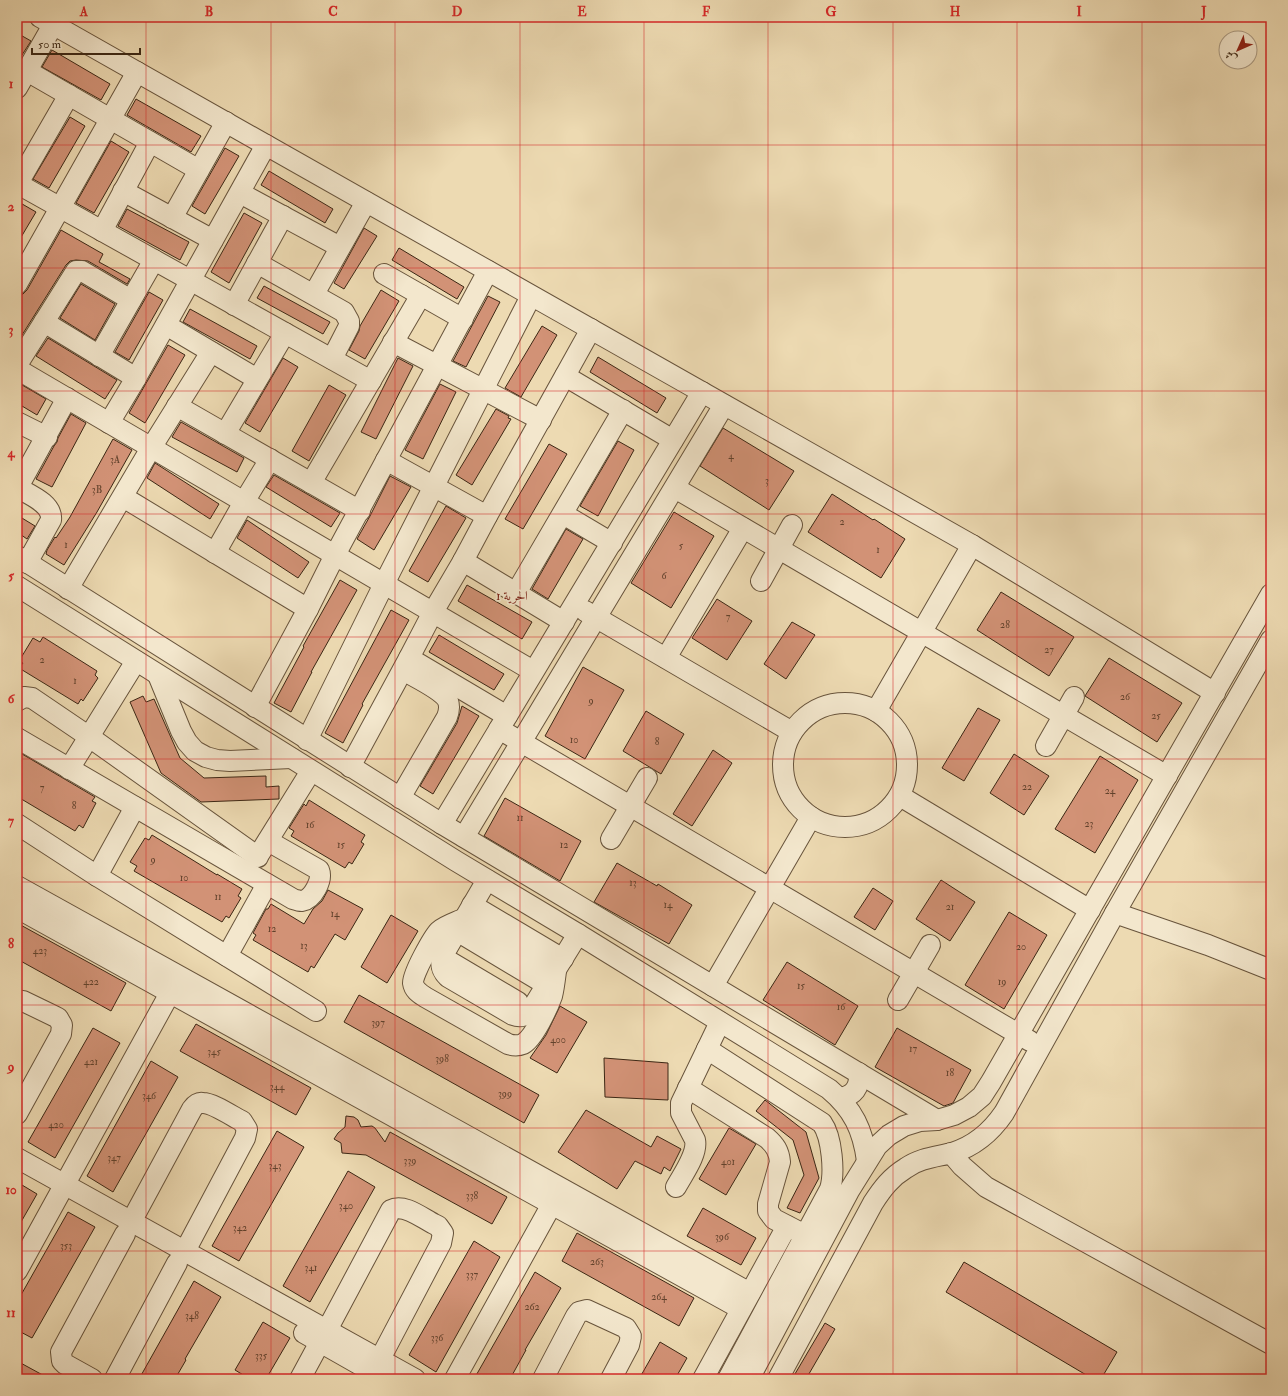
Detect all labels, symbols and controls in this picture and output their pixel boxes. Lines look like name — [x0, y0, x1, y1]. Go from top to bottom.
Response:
text: A — [79, 4, 89, 20]
text: B — [205, 4, 213, 20]
text: C — [328, 4, 338, 20]
text: D — [452, 4, 463, 20]
text: E — [577, 4, 587, 20]
text: F — [702, 4, 711, 20]
text: G — [826, 4, 837, 20]
text: H — [950, 4, 961, 20]
text: I — [1076, 4, 1082, 20]
text: J — [1200, 4, 1207, 21]
scale bar — [32, 30, 140, 56]
north arrow — [1218, 30, 1258, 70]
text: 50 m — [38, 37, 62, 52]
text: ش — [1223, 48, 1240, 65]
text: 1 — [9, 76, 14, 92]
text: 2 — [8, 199, 15, 215]
text: 3 — [9, 322, 14, 338]
text: 4 — [6, 445, 15, 461]
house number: 4 — [728, 450, 734, 462]
house number: 3A — [110, 454, 121, 466]
house number: 3 — [765, 475, 769, 487]
house number: 3B — [92, 484, 102, 496]
house number: 2 — [839, 516, 845, 528]
house number: 1 — [64, 539, 68, 551]
house number: 5 — [679, 540, 684, 552]
house number: 1 — [876, 544, 880, 556]
text: 5 — [8, 568, 14, 584]
house number: 6 — [661, 570, 667, 582]
district label: الحرية 1 — [496, 588, 528, 604]
house number: 7 — [726, 611, 731, 623]
house number: 28 — [1000, 619, 1010, 631]
house number: 27 — [1044, 644, 1054, 656]
house number: 2 — [39, 654, 45, 666]
house number: 1 — [73, 675, 77, 687]
text: 6 — [8, 691, 16, 707]
house number: 26 — [1120, 691, 1131, 703]
house number: 9 — [587, 695, 594, 707]
house number: 25 — [1151, 710, 1161, 722]
house number: 10 — [570, 734, 578, 746]
house number: 8 — [655, 736, 660, 748]
house number: 22 — [1022, 781, 1032, 793]
house number: 7 — [40, 782, 45, 794]
house number: 24 — [1105, 785, 1116, 797]
house number: 8 — [72, 800, 77, 812]
house number: 11 — [516, 812, 524, 824]
text: 7 — [8, 813, 15, 829]
house number: 23 — [1085, 818, 1094, 830]
house number: 16 — [306, 819, 315, 831]
house number: 15 — [337, 839, 346, 851]
house number: 12 — [560, 839, 568, 851]
house number: 9 — [149, 854, 156, 866]
house number: 10 — [180, 872, 188, 884]
house number: 13 — [629, 877, 637, 889]
house number: 11 — [214, 891, 222, 903]
house number: 14 — [664, 899, 673, 911]
house number: 21 — [946, 901, 955, 913]
house number: 14 — [331, 908, 340, 920]
house number: 12 — [268, 923, 276, 935]
text: 8 — [8, 936, 14, 952]
house number: 13 — [300, 940, 308, 952]
house number: 20 — [1016, 941, 1026, 953]
house number: 423 — [33, 945, 47, 957]
house number: 422 — [83, 976, 99, 988]
house number: 19 — [998, 976, 1006, 988]
house number: 15 — [797, 980, 806, 992]
house number: 16 — [837, 1001, 846, 1013]
house number: 397 — [371, 1017, 385, 1029]
house number: 400 — [550, 1034, 566, 1046]
house number: 17 — [909, 1043, 917, 1055]
house number: 345 — [207, 1046, 221, 1058]
house number: 398 — [435, 1053, 449, 1065]
house number: 421 — [84, 1056, 98, 1068]
text: 9 — [6, 1059, 15, 1075]
house number: 18 — [946, 1067, 954, 1079]
house number: 344 — [270, 1081, 285, 1093]
house number: 399 — [498, 1088, 512, 1100]
house number: 346 — [142, 1090, 157, 1102]
house number: 420 — [48, 1119, 64, 1131]
house number: 347 — [107, 1152, 121, 1164]
house number: 339 — [404, 1155, 416, 1167]
house number: 401 — [721, 1156, 735, 1168]
house number: 343 — [268, 1160, 282, 1172]
text: 10 — [5, 1182, 17, 1198]
house number: 338 — [466, 1190, 478, 1202]
house number: 340 — [339, 1200, 353, 1212]
house number: 342 — [233, 1222, 247, 1234]
house number: 396 — [715, 1231, 730, 1243]
house number: 353 — [60, 1240, 72, 1252]
house number: 263 — [590, 1256, 604, 1268]
house number: 341 — [305, 1262, 318, 1274]
house number: 337 — [466, 1269, 479, 1281]
house number: 264 — [651, 1291, 667, 1303]
house number: 262 — [524, 1301, 540, 1313]
text: 11 — [6, 1305, 16, 1321]
house number: 348 — [185, 1310, 199, 1322]
house number: 336 — [431, 1332, 444, 1344]
house number: 335 — [255, 1350, 268, 1362]

